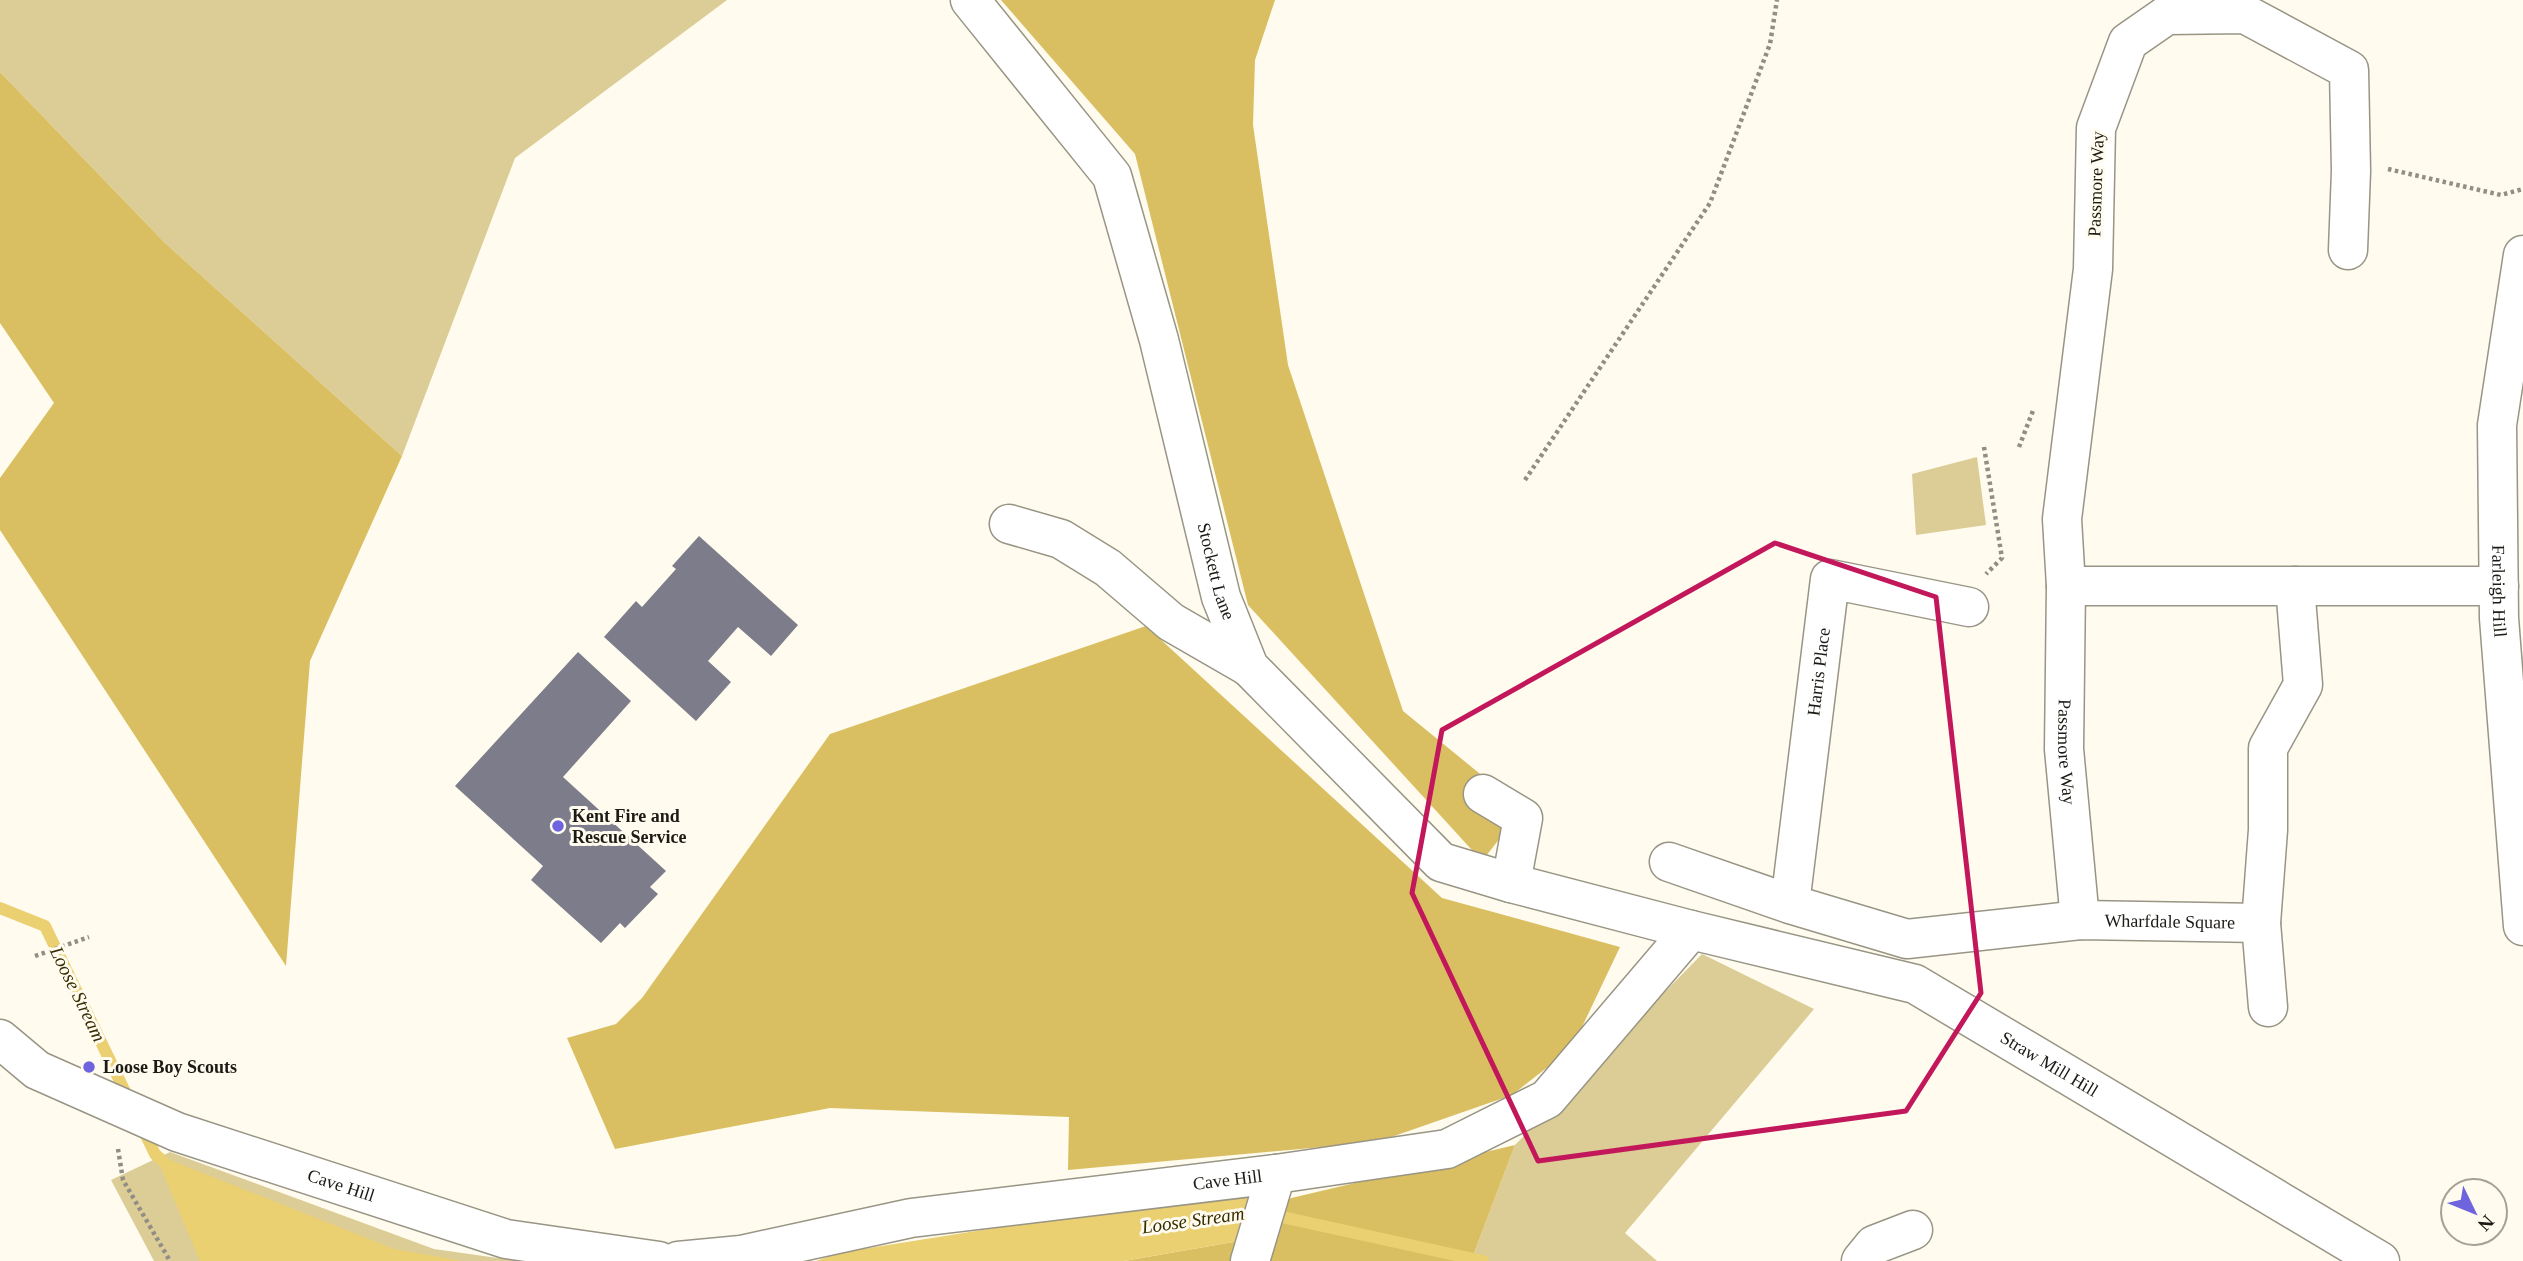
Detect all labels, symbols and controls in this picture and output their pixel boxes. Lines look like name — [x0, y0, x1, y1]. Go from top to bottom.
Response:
street label: Passmore Way — [2084, 131, 2108, 237]
street label: Stockett Lane — [1193, 521, 1239, 623]
street label: Farleigh Hill — [2488, 545, 2510, 638]
street label: Harris Place — [1803, 627, 1834, 717]
street label: Passmore Way — [2054, 699, 2079, 806]
place label: Kent Fire and Rescue Service — [572, 806, 686, 847]
marker: Kent Fire and Rescue Service — [550, 818, 566, 834]
street label: Wharfdale Square — [2104, 910, 2235, 933]
water label: Loose Stream — [45, 942, 110, 1045]
street label: Straw Mill Hill — [1997, 1027, 2102, 1101]
place label: Loose Boy Scouts — [103, 1057, 237, 1077]
marker: Loose Boy Scouts — [81, 1059, 97, 1075]
street label: Cave Hill — [305, 1165, 377, 1206]
street label: Cave Hill — [1192, 1166, 1263, 1194]
north arrow — [2439, 1177, 2509, 1247]
water label: Loose Stream — [1139, 1202, 1246, 1238]
text: N — [2474, 1211, 2498, 1236]

